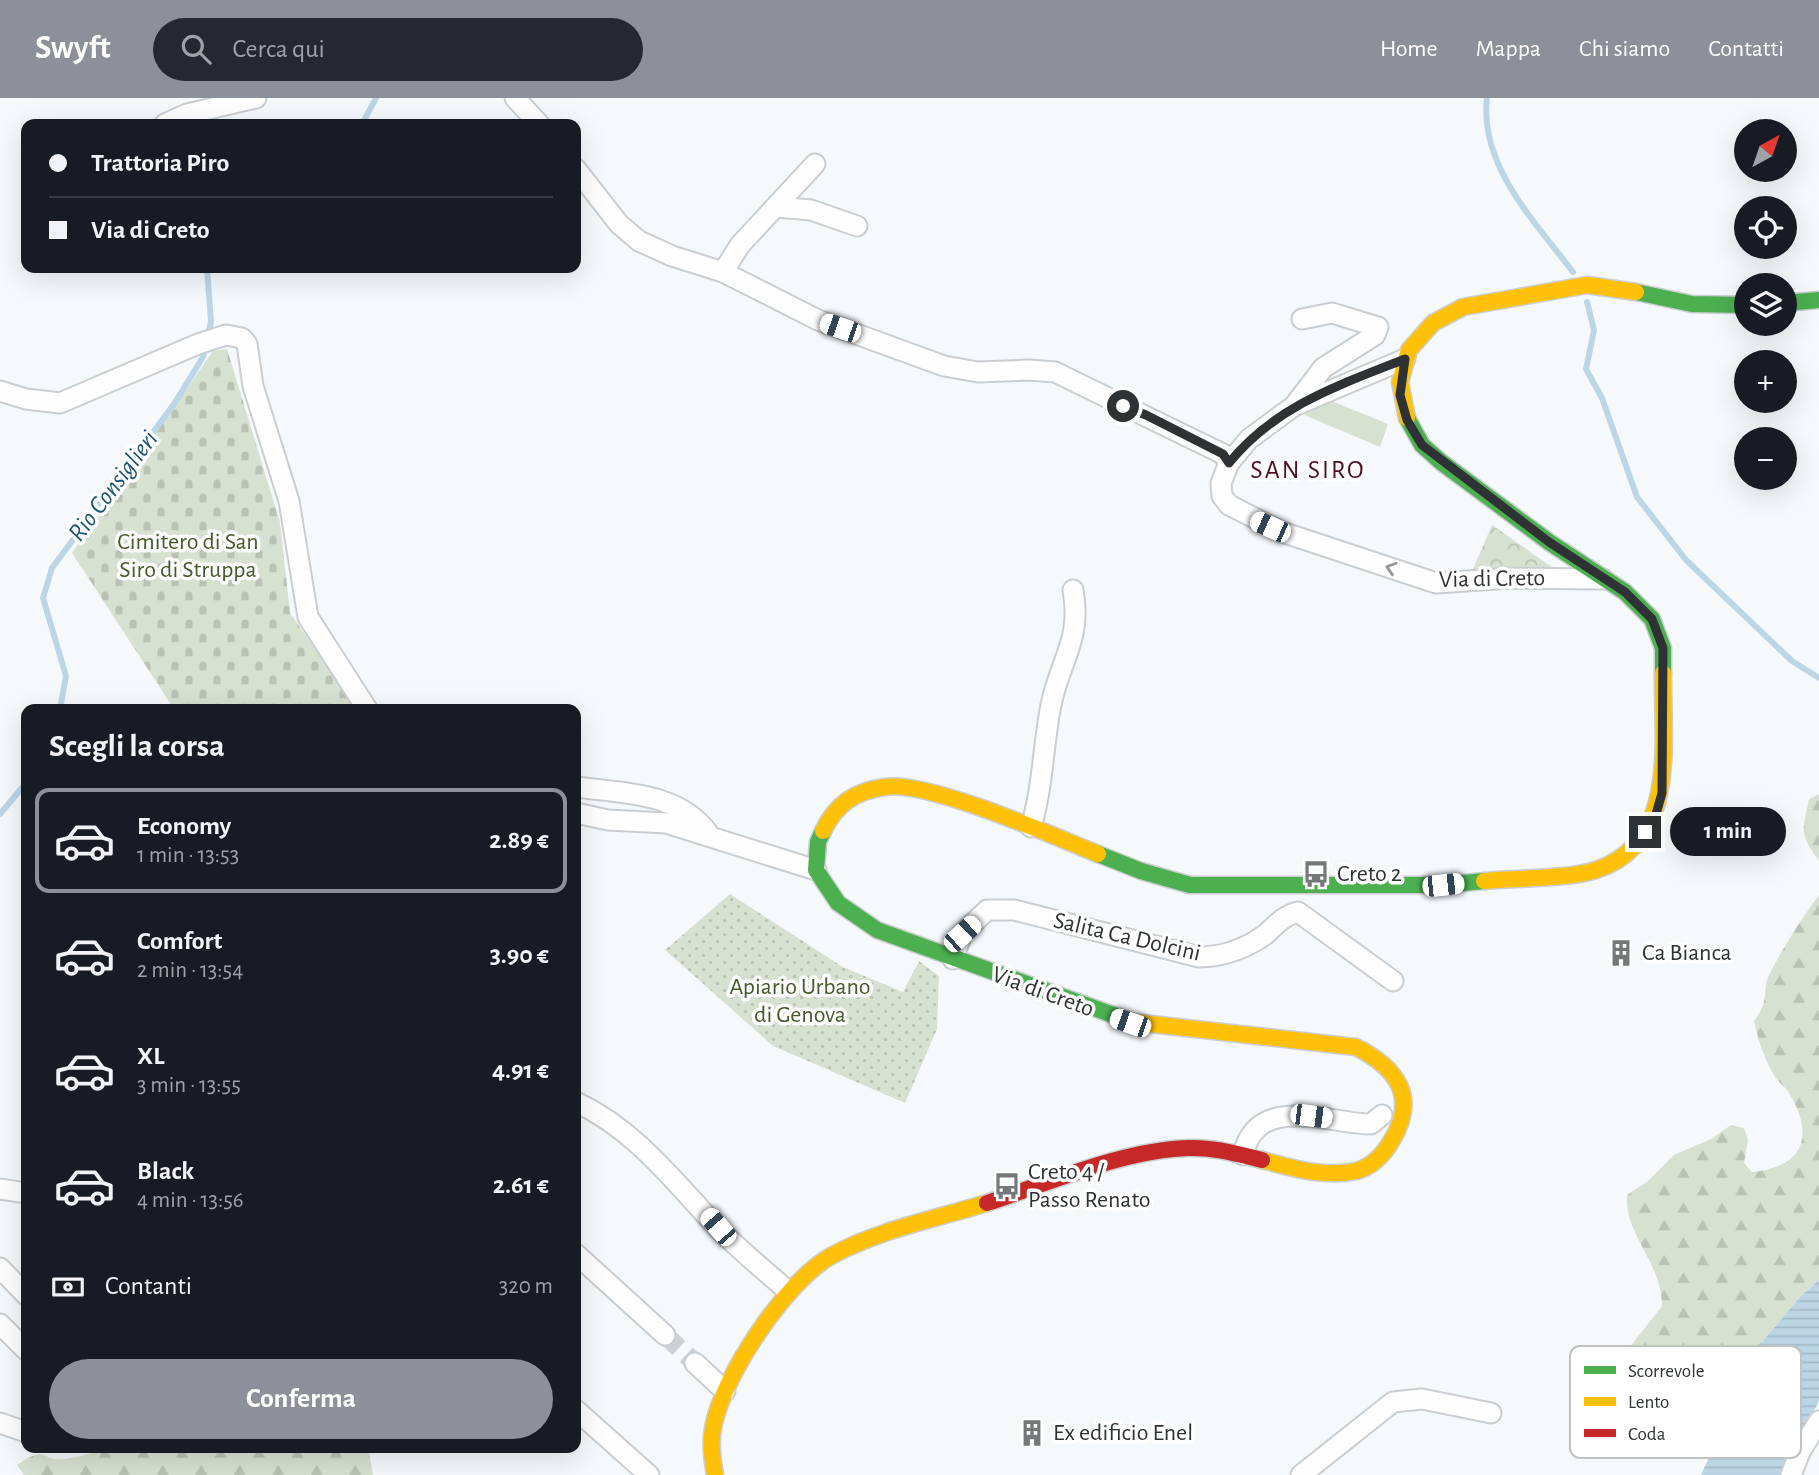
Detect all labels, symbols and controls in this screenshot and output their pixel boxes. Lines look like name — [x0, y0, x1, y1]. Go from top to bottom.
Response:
search box — [153, 18, 643, 81]
icon: search — [177, 30, 215, 68]
text: Swyft — [35, 32, 111, 65]
text: Cerca qui — [233, 36, 325, 62]
text: Home — [1380, 37, 1438, 61]
text: Mappa — [1476, 37, 1541, 61]
text: Chi siamo — [1579, 37, 1670, 61]
text: Contatti — [1708, 37, 1784, 61]
north arrow — [1734, 119, 1797, 182]
map controls — [1734, 119, 1797, 490]
text: Trattoria Piro — [91, 150, 229, 176]
button: locate — [1734, 196, 1797, 259]
text: Via di Creto — [91, 217, 210, 243]
button: layers — [1734, 273, 1797, 336]
car — [817, 311, 864, 345]
button: + — [1734, 350, 1797, 413]
route start — [1107, 390, 1139, 422]
water label: Rio Consiglieri — [63, 426, 163, 546]
button: − — [1734, 427, 1797, 490]
district label: SAN SIRO — [1250, 457, 1366, 483]
car — [1247, 509, 1294, 545]
park label: Cimitero di San Siro di Struppa — [117, 530, 259, 582]
one-way arrow — [1385, 562, 1397, 576]
street label: Via di Creto — [1439, 566, 1545, 592]
text: Scegli la corsa — [49, 730, 225, 762]
callout: 1 min — [1670, 808, 1785, 856]
icon: car — [53, 809, 116, 872]
text: Economy — [137, 813, 231, 839]
route end — [1629, 816, 1661, 848]
text: 1 min — [1704, 820, 1752, 843]
text: 2.89 € — [489, 827, 549, 853]
text: 1 min · 13:53 — [137, 844, 239, 867]
bus stop icon: Creto 2 — [1301, 859, 1331, 889]
place label: Creto 2 — [1337, 862, 1402, 886]
car — [1422, 872, 1465, 898]
street label: Salita Ca Dolcini — [1051, 908, 1203, 966]
car — [940, 912, 985, 956]
icon: car — [53, 924, 116, 987]
text: Comfort — [137, 928, 222, 954]
building icon: Ca Bianca — [1606, 938, 1636, 968]
place label: Ca Bianca — [1642, 941, 1732, 965]
text: 3.90 € — [490, 942, 549, 968]
text: 2 min · 13:54 — [137, 959, 243, 982]
street label: Via di Creto — [989, 963, 1097, 1021]
park label: Apiario Urbano di Genova — [729, 975, 871, 1027]
car — [1107, 1006, 1154, 1040]
icon: car — [53, 1039, 116, 1102]
text: XL — [137, 1043, 164, 1069]
text: 4.91 € — [492, 1057, 549, 1083]
text: 3 min · 13:55 — [137, 1074, 241, 1097]
car — [1289, 1103, 1334, 1129]
icon: car — [53, 1154, 116, 1217]
text: Black — [137, 1158, 194, 1184]
place label: Creto 4 / Passo Renato — [1028, 1160, 1151, 1212]
bus stop icon: Creto 4 / Passo Renato — [992, 1171, 1022, 1201]
text: 2.61 € — [493, 1172, 549, 1198]
text: 4 min · 13:56 — [137, 1189, 244, 1212]
car — [697, 1204, 740, 1250]
icon: cash — [49, 1268, 87, 1306]
text: Contanti — [105, 1273, 192, 1299]
text: 320 m — [499, 1275, 553, 1298]
legend — [1570, 1346, 1801, 1458]
button: Conferma — [49, 1359, 553, 1439]
text: Scorrevole — [1628, 1362, 1705, 1381]
text: Lento — [1628, 1393, 1669, 1412]
building icon: Ex edificio Enel — [1017, 1418, 1047, 1448]
place label: Ex edificio Enel — [1053, 1421, 1193, 1445]
text: Coda — [1628, 1425, 1666, 1444]

